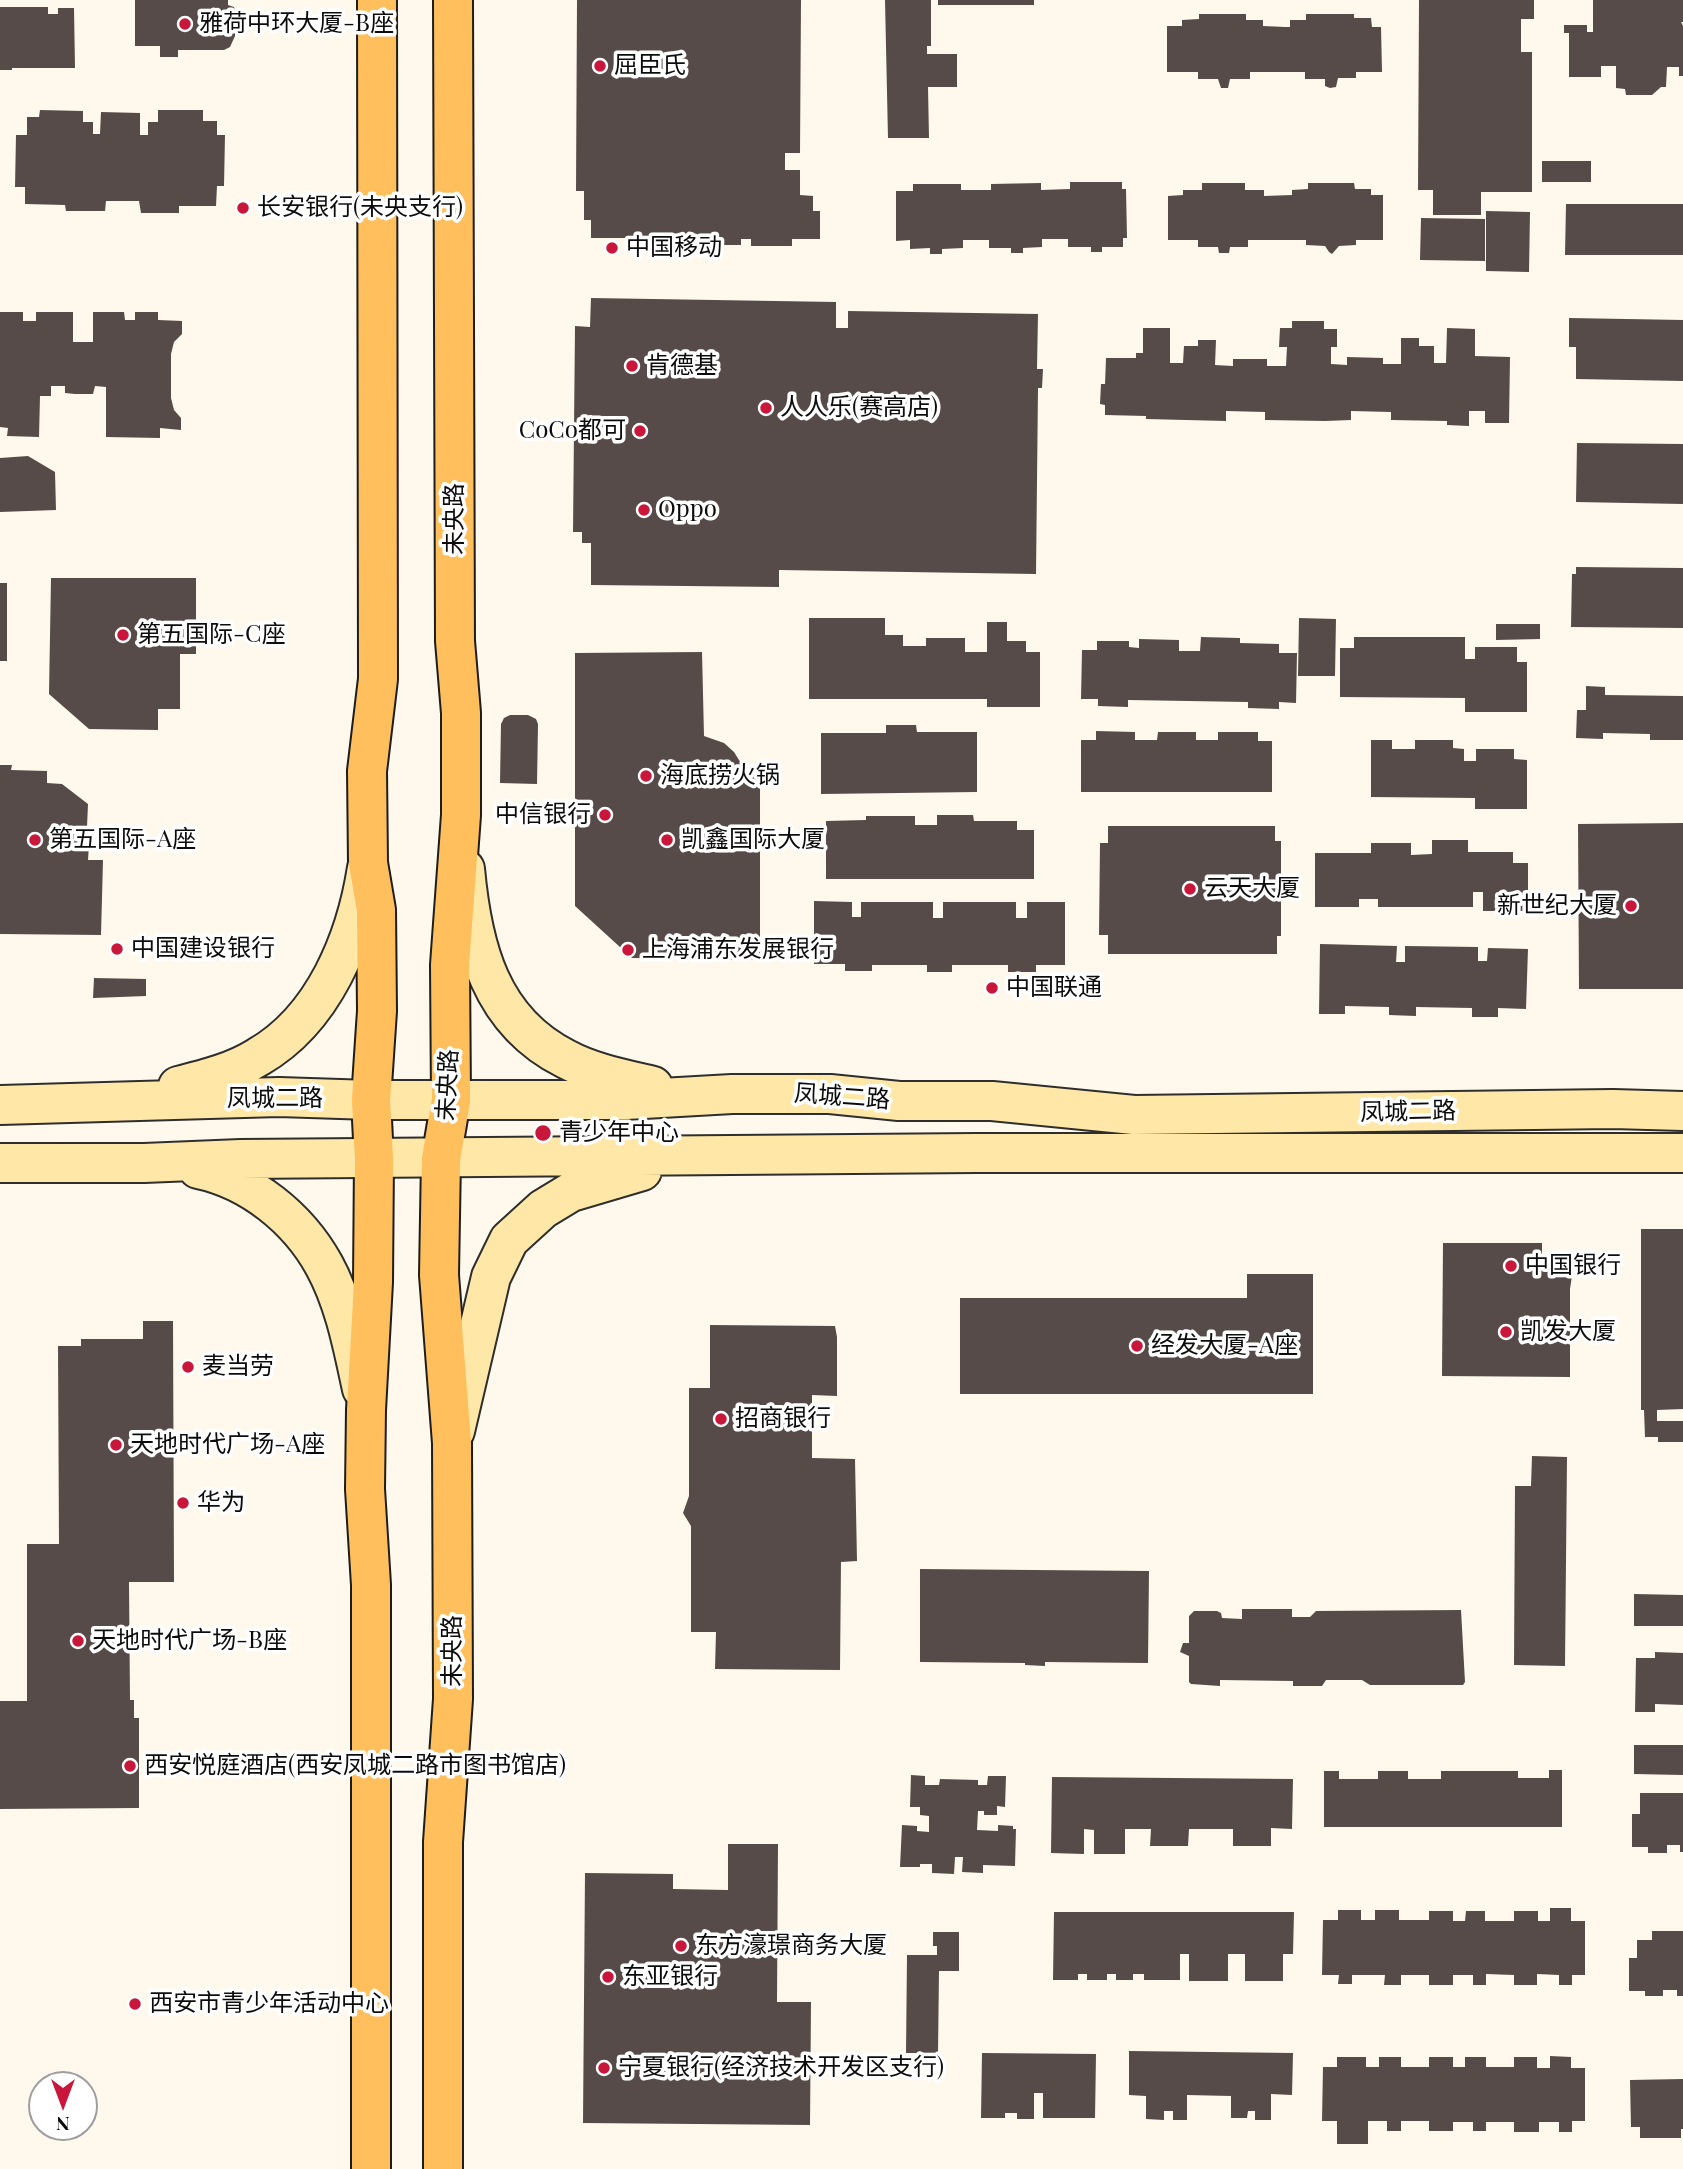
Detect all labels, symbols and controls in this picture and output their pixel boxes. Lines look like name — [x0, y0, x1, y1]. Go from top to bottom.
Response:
place label: 雅荷中环大厦-B座 — [199, 10, 394, 38]
marker: 雅荷中环大厦-B座 — [177, 16, 193, 32]
place label: 屈臣氏 — [614, 52, 686, 80]
marker: 屈臣氏 — [592, 58, 608, 74]
place label: 长安银行(未央支行) — [257, 194, 463, 222]
marker: 长安银行(未央支行) — [235, 200, 251, 216]
place label: 中国移动 — [626, 234, 722, 262]
marker: 中国移动 — [604, 240, 620, 256]
place label: 肯德基 — [646, 352, 718, 380]
marker: 肯德基 — [624, 358, 640, 374]
place label: 人人乐(赛高店) — [780, 394, 938, 422]
marker: 人人乐(赛高店) — [758, 400, 774, 416]
place label: CoCo都可 — [519, 417, 626, 445]
marker: CoCo都可 — [632, 423, 648, 439]
street label: 未央路 — [441, 483, 469, 555]
place label: Oppo — [658, 496, 717, 524]
marker: Oppo — [636, 502, 652, 518]
place label: 第五国际-C座 — [137, 621, 285, 649]
marker: 第五国际-C座 — [115, 627, 131, 643]
place label: 海底捞火锅 — [660, 762, 780, 790]
marker: 海底捞火锅 — [638, 768, 654, 784]
place label: 中信银行 — [495, 801, 591, 829]
marker: 中信银行 — [597, 807, 613, 823]
place label: 第五国际-A座 — [49, 826, 196, 854]
place label: 凯鑫国际大厦 — [681, 826, 825, 854]
marker: 第五国际-A座 — [27, 832, 43, 848]
marker: 凯鑫国际大厦 — [659, 832, 675, 848]
place label: 云天大厦 — [1204, 875, 1300, 903]
marker: 云天大厦 — [1182, 881, 1198, 897]
place label: 新世纪大厦 — [1497, 892, 1617, 920]
marker: 新世纪大厦 — [1623, 898, 1639, 914]
place label: 中国建设银行 — [131, 935, 275, 963]
place label: 上海浦东发展银行 — [642, 936, 834, 964]
marker: 中国建设银行 — [109, 941, 125, 957]
marker: 上海浦东发展银行 — [620, 942, 636, 958]
place label: 中国联通 — [1006, 974, 1102, 1002]
marker: 中国联通 — [984, 980, 1000, 996]
street label: 未央路 — [432, 1048, 464, 1122]
street label: 凤城二路 — [793, 1079, 891, 1115]
street label: 凤城二路 — [227, 1085, 323, 1113]
street label: 凤城二路 — [1360, 1097, 1456, 1127]
place label: 青少年中心 — [559, 1119, 679, 1147]
marker: 青少年中心 — [533, 1123, 553, 1143]
place label: 中国银行 — [1525, 1252, 1621, 1280]
marker: 中国银行 — [1503, 1258, 1519, 1274]
place label: 凯发大厦 — [1520, 1318, 1616, 1346]
marker: 凯发大厦 — [1498, 1324, 1514, 1340]
place label: 经发大厦-A座 — [1151, 1332, 1298, 1360]
marker: 经发大厦-A座 — [1129, 1338, 1145, 1354]
place label: 麦当劳 — [202, 1353, 274, 1381]
marker: 麦当劳 — [180, 1359, 196, 1375]
place label: 招商银行 — [735, 1405, 831, 1433]
marker: 招商银行 — [713, 1411, 729, 1427]
place label: 天地时代广场-A座 — [130, 1431, 325, 1459]
marker: 天地时代广场-A座 — [108, 1437, 124, 1453]
place label: 华为 — [197, 1489, 245, 1517]
marker: 华为 — [175, 1495, 191, 1511]
street label: 未央路 — [439, 1615, 467, 1687]
place label: 天地时代广场-B座 — [92, 1627, 287, 1655]
marker: 天地时代广场-B座 — [70, 1633, 86, 1649]
place label: 西安悦庭酒店(西安凤城二路市图书馆店) — [144, 1752, 566, 1780]
marker: 西安悦庭酒店(西安凤城二路市图书馆店) — [122, 1758, 138, 1774]
place label: 东方濠璟商务大厦 — [695, 1932, 887, 1960]
marker: 东方濠璟商务大厦 — [673, 1938, 689, 1954]
place label: 东亚银行 — [622, 1963, 718, 1991]
marker: 东亚银行 — [600, 1969, 616, 1985]
place label: 西安市青少年活动中心 — [149, 1990, 389, 2018]
marker: 西安市青少年活动中心 — [127, 1996, 143, 2012]
place label: 宁夏银行(经济技术开发区支行) — [618, 2054, 944, 2082]
marker: 宁夏银行(经济技术开发区支行) — [596, 2060, 612, 2076]
north arrow — [28, 2071, 98, 2141]
text: N — [56, 2112, 70, 2138]

